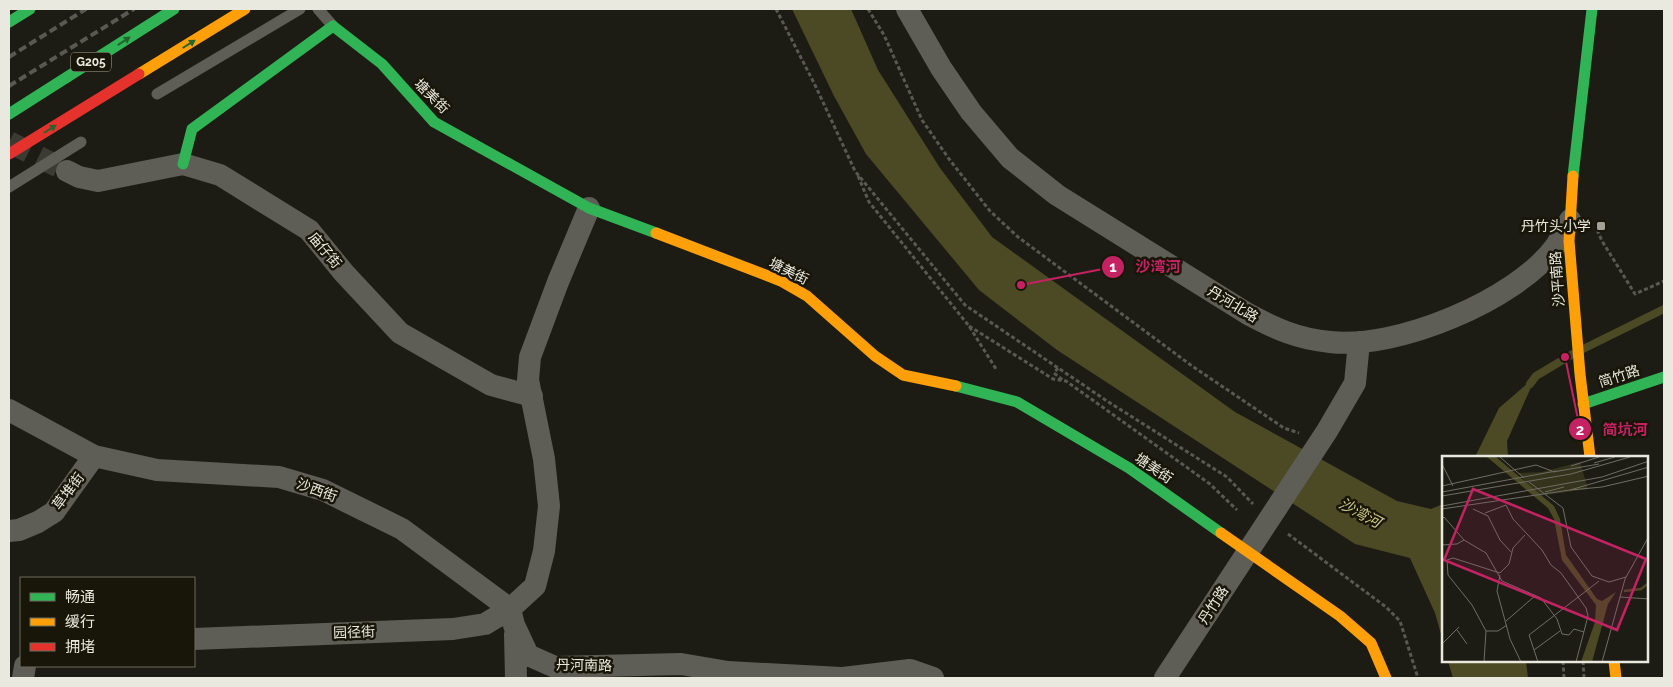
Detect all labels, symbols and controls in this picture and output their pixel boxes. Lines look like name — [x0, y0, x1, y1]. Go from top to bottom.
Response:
one-way arrow — [117, 36, 130, 46]
one-way arrow — [182, 39, 195, 48]
road number: G205 — [71, 52, 111, 72]
street label: 塘美街 — [411, 75, 453, 117]
one-way arrow — [44, 124, 57, 133]
place label: 丹竹头小学 — [1521, 218, 1591, 234]
marker: 丹竹头小学 — [1595, 220, 1607, 232]
street label: 庙仔街 — [305, 229, 345, 271]
street label: 沙平南路 — [1547, 251, 1567, 307]
callout: 沙湾河 — [1101, 252, 1191, 282]
street label: 塘美街 — [767, 255, 811, 287]
text: 1 — [1109, 258, 1117, 276]
text: 沙湾河 — [1135, 258, 1181, 276]
street label: 丹河北路 — [1205, 283, 1261, 325]
street label: 简竹路 — [1597, 362, 1641, 390]
callout: 简坑河 — [1568, 414, 1658, 444]
text: 2 — [1576, 421, 1584, 439]
text: 简坑河 — [1602, 421, 1648, 439]
street label: 塘美街 — [1132, 450, 1176, 486]
inset map — [1442, 456, 1648, 662]
street label: 草堆街 — [49, 469, 87, 513]
street label: 沙西街 — [295, 475, 339, 505]
water label: 沙湾河 — [1336, 494, 1387, 533]
legend — [20, 577, 195, 667]
street label: 丹竹路 — [1195, 583, 1231, 627]
text: 畅通 — [65, 588, 95, 606]
text: 缓行 — [65, 613, 95, 631]
street label: 园径街 — [333, 623, 375, 641]
text: 拥堵 — [65, 638, 95, 656]
street label: 丹河南路 — [556, 657, 612, 673]

